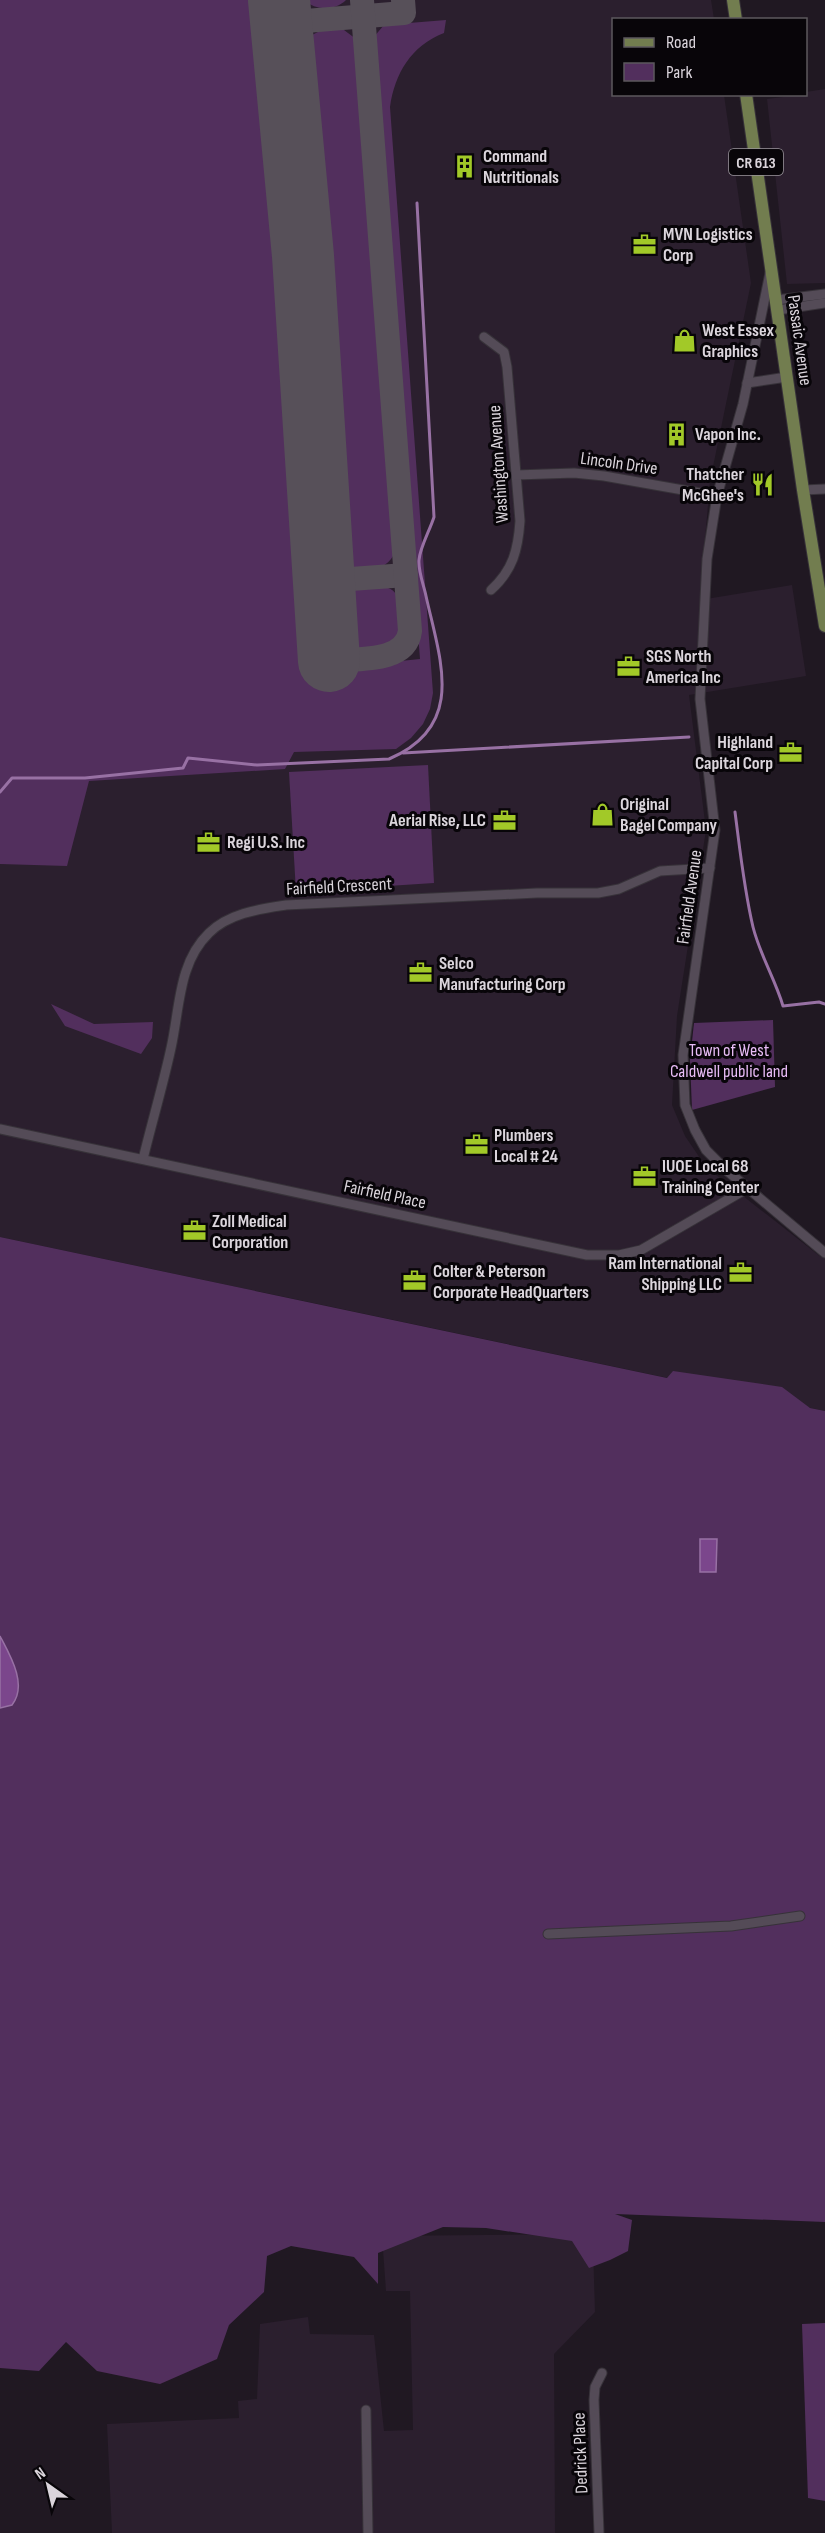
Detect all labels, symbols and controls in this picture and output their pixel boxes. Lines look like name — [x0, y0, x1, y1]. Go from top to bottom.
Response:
legend — [612, 18, 807, 96]
text: Road — [666, 32, 696, 53]
text: Park — [666, 62, 692, 83]
place label: Command Nutritionals — [483, 146, 559, 188]
road number: CR 613 — [729, 149, 783, 175]
building icon: Command Nutritionals — [452, 153, 478, 179]
place label: MVN Logistics Corp — [663, 224, 753, 266]
office icon: MVN Logistics Corp — [632, 231, 658, 257]
street label: Passaic Avenue — [783, 293, 816, 387]
place label: West Essex Graphics — [702, 320, 774, 362]
shop icon: West Essex Graphics — [671, 327, 697, 353]
street label: Washington Avenue — [484, 404, 513, 523]
building icon: Vapon Inc. — [664, 421, 690, 447]
place label: Vapon Inc. — [695, 424, 761, 445]
street label: Lincoln Drive — [579, 448, 659, 479]
place label: Thatcher McGhee's — [682, 464, 744, 506]
restaurant icon: Thatcher McGhee's — [749, 471, 775, 497]
place label: SGS North America Inc — [645, 646, 721, 688]
office icon: SGS North America Inc — [615, 653, 641, 679]
place label: Highland Capital Corp — [695, 732, 773, 774]
office icon: Highland Capital Corp — [778, 739, 804, 765]
place label: Original Bagel Company — [620, 794, 718, 836]
shop icon: Original Bagel Company — [589, 801, 615, 827]
office icon: Aerial Rise, LLC — [491, 807, 517, 833]
place label: Aerial Rise, LLC — [388, 810, 486, 831]
office icon: Regi U.S. Inc — [196, 829, 222, 855]
place label: Regi U.S. Inc — [227, 832, 305, 853]
street label: Fairfield Avenue — [672, 849, 707, 946]
street label: Fairfield Crescent — [286, 873, 393, 900]
place label: Selco Manufacturing Corp — [439, 953, 566, 995]
office icon: Selco Manufacturing Corp — [408, 960, 434, 986]
park label: Town of West Caldwell public land — [670, 1040, 788, 1082]
place label: Plumbers Local # 24 — [494, 1125, 558, 1167]
office icon: Plumbers Local # 24 — [463, 1132, 489, 1158]
place label: IUOE Local 68 Training Center — [662, 1156, 760, 1198]
office icon: IUOE Local 68 Training Center — [631, 1163, 657, 1189]
street label: Fairfield Place — [342, 1176, 428, 1213]
place label: Zoll Medical Corporation — [212, 1211, 288, 1253]
office icon: Zoll Medical Corporation — [181, 1218, 207, 1244]
place label: Ram International Shipping LLC — [608, 1253, 722, 1295]
office icon: Ram International Shipping LLC — [727, 1260, 753, 1286]
place label: Colter & Peterson Corporate HeadQuarters — [433, 1261, 589, 1303]
office icon: Colter & Peterson Corporate HeadQuarters — [402, 1268, 428, 1294]
street label: Dedrick Place — [569, 2412, 592, 2494]
north arrow — [18, 2455, 78, 2515]
text: N — [32, 2464, 49, 2484]

